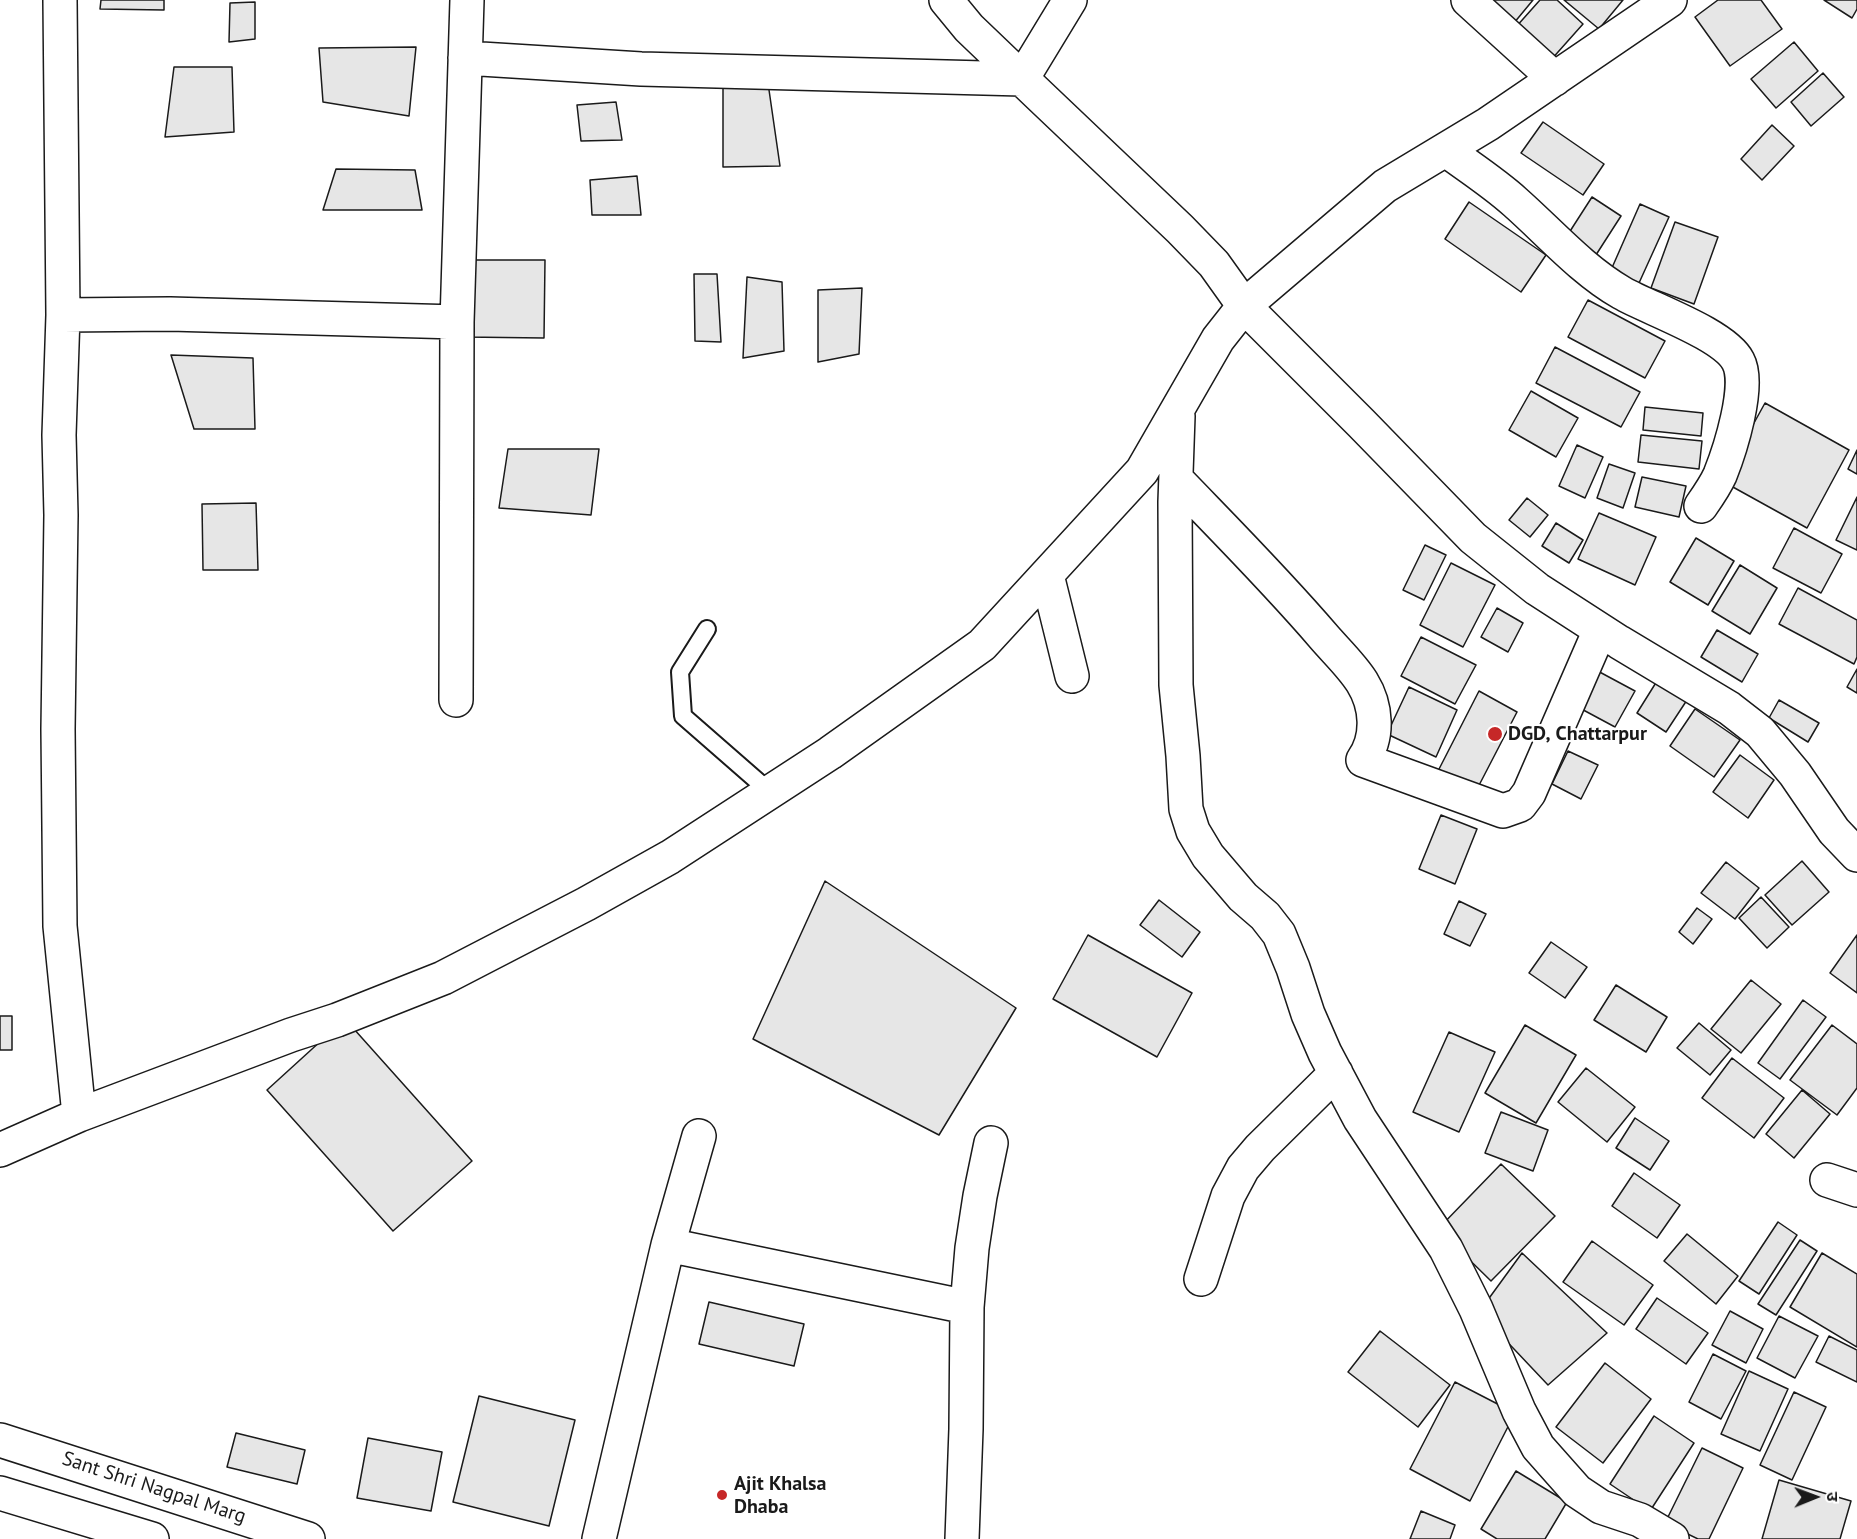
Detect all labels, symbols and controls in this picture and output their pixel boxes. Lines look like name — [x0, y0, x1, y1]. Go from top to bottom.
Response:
place label: DGD, Chattarpur — [1508, 722, 1647, 746]
marker: DGD, Chattarpur — [1486, 725, 1504, 743]
street label: Sant Shri Nagpal Marg — [59, 1447, 249, 1529]
north arrow — [1785, 1467, 1845, 1527]
place label: Ajit Khalsa Dhaba — [734, 1472, 826, 1519]
marker: Ajit Khalsa Dhaba — [715, 1488, 729, 1502]
text: उ — [1823, 1492, 1843, 1502]

